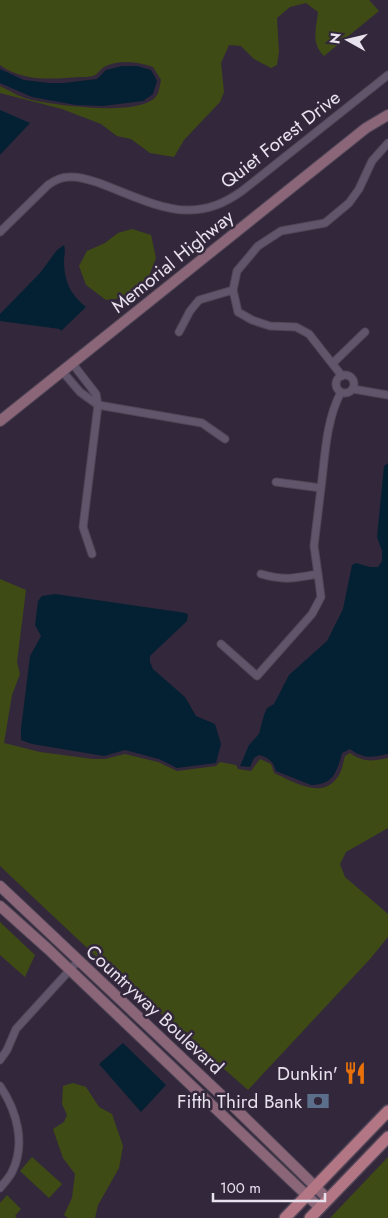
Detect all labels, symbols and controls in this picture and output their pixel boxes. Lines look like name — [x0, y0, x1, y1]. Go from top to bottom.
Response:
north arrow — [323, 15, 373, 65]
text: N — [324, 31, 346, 45]
street label: Quiet Forest Drive — [215, 84, 346, 195]
street label: Memorial Highway — [105, 203, 240, 319]
street label: Countryway Boulevard — [80, 938, 230, 1080]
place label: Dunkin' — [277, 1060, 338, 1087]
restaurant icon: Dunkin' — [342, 1060, 368, 1086]
place label: Fifth Third Bank — [177, 1088, 303, 1115]
bank icon: Fifth Third Bank — [305, 1088, 331, 1114]
scale bar — [213, 1170, 326, 1202]
text: 100 m — [220, 1177, 261, 1199]

